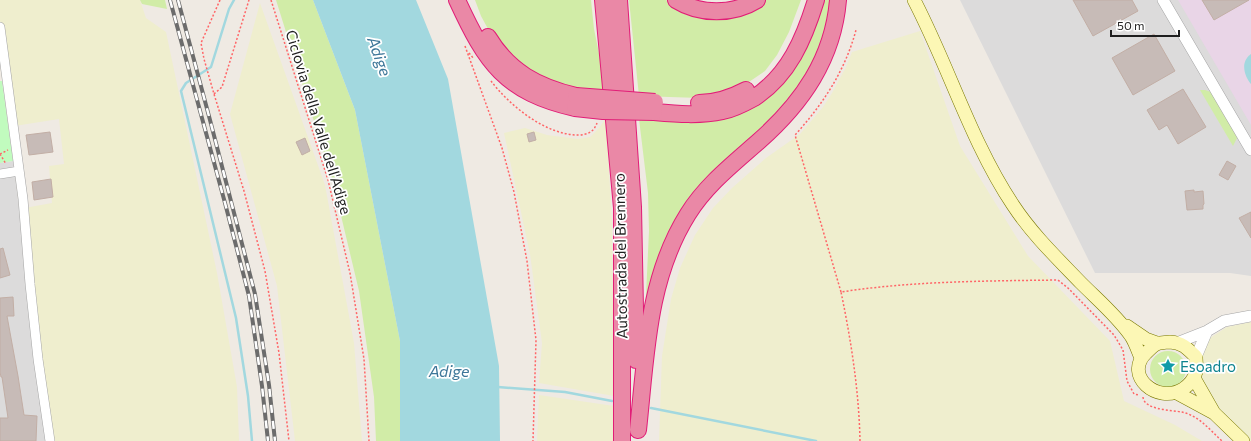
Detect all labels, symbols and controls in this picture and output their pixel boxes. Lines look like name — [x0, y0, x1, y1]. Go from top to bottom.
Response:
scale bar — [1111, 12, 1179, 38]
text: 50 m — [1117, 18, 1145, 32]
street label: Ciclovia della Valle dell'Adige — [282, 28, 356, 216]
water label: Adige — [364, 33, 396, 79]
street label: Autostrada del Brennero — [610, 173, 630, 339]
place icon: Esoadro — [1159, 357, 1177, 375]
place label: Esoadro — [1180, 357, 1236, 375]
water label: Adige — [428, 361, 470, 380]

